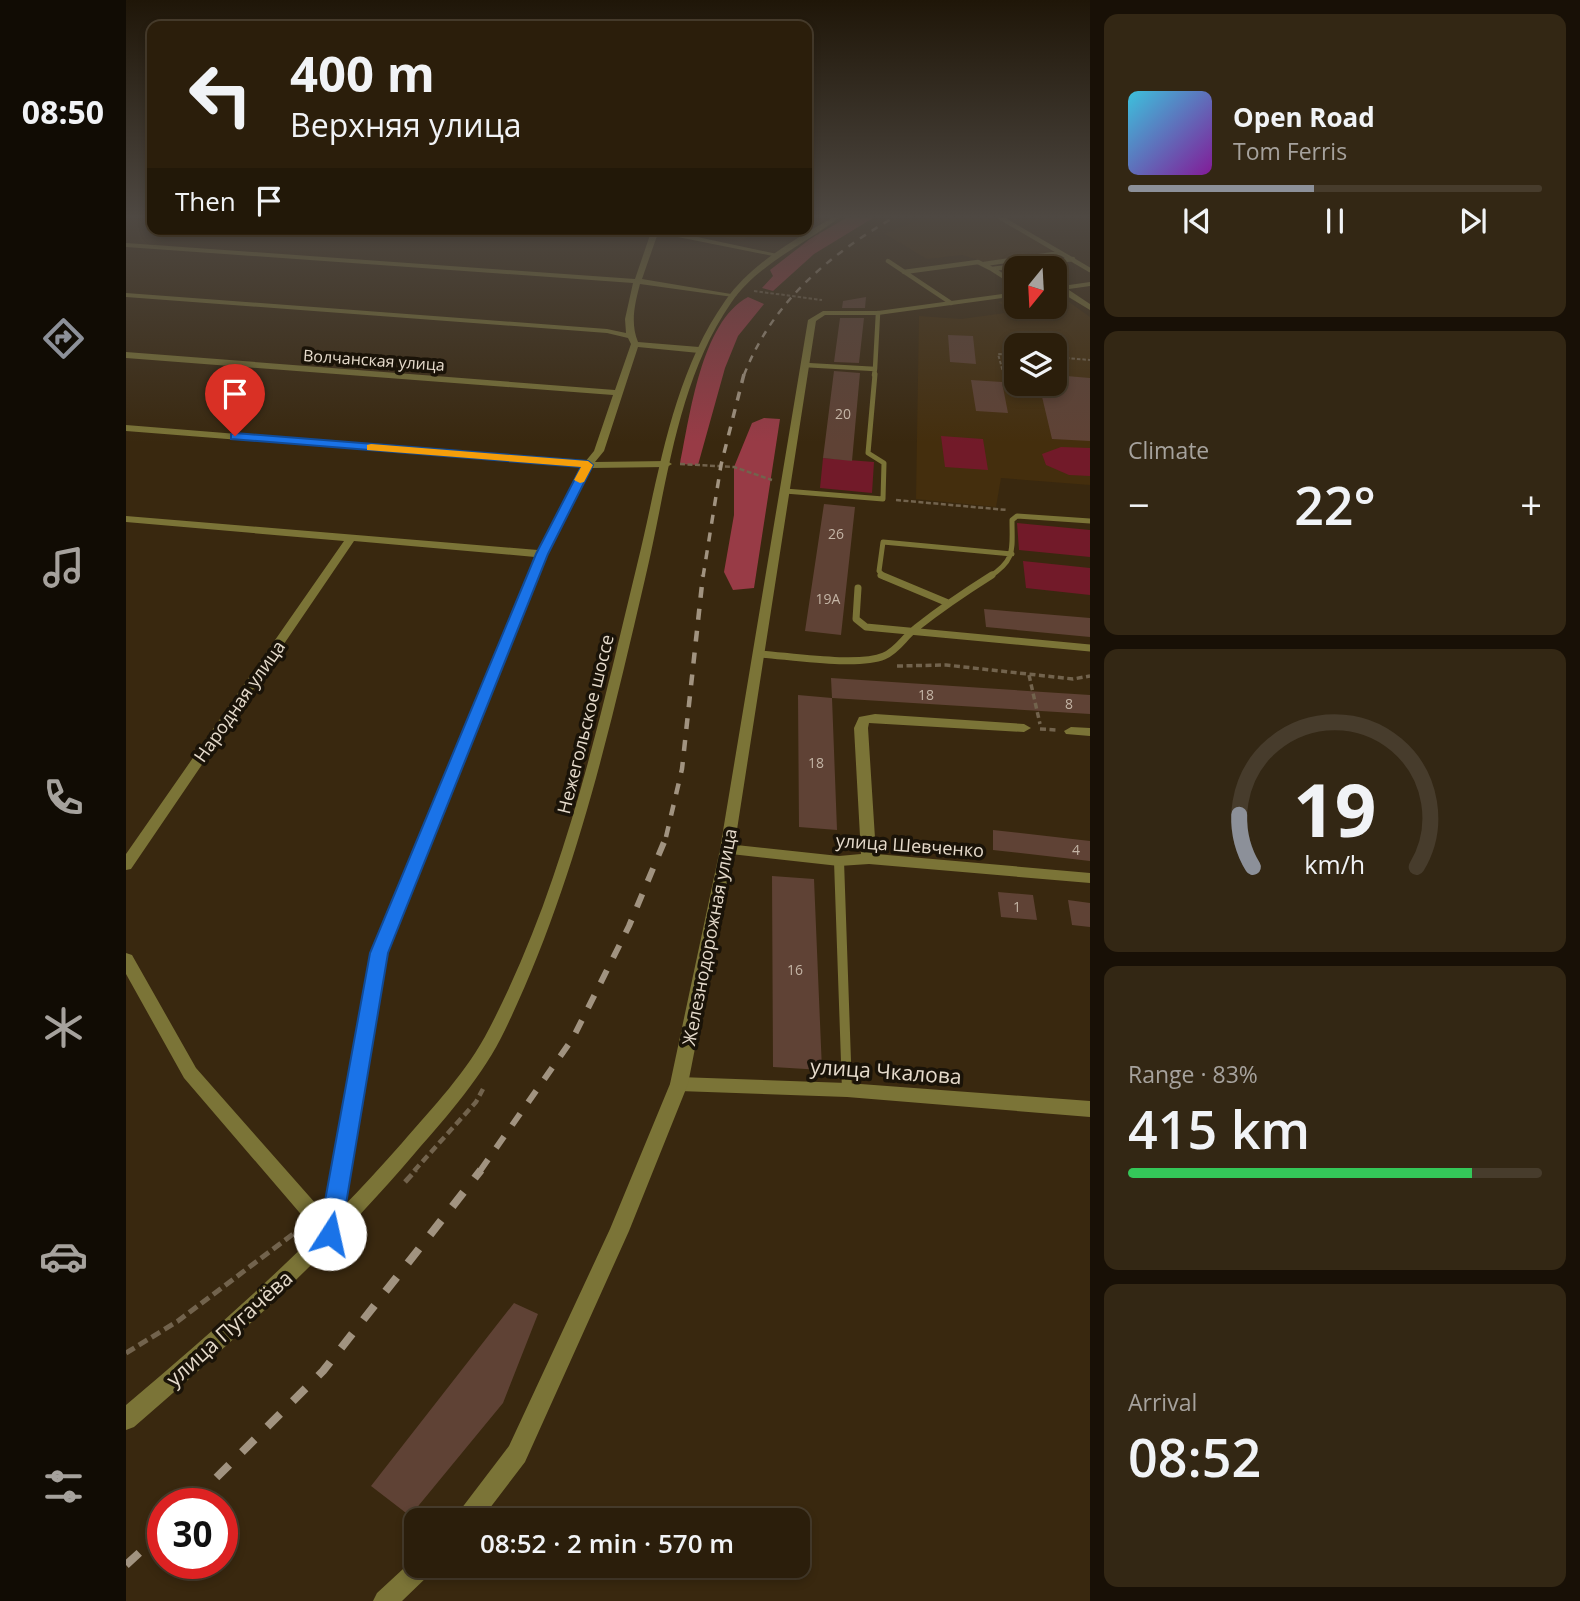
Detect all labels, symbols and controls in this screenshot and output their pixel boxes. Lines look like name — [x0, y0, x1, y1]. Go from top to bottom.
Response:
text: 400 m — [290, 40, 435, 106]
icon: left — [175, 49, 266, 140]
text: 08:50 — [22, 90, 104, 133]
text: Open Road — [1233, 99, 1375, 135]
text: Верхняя улица — [290, 103, 521, 146]
text: Tom Ferris — [1233, 135, 1347, 167]
icon: arrive — [250, 182, 288, 220]
text: Then — [175, 183, 236, 219]
icon: previous — [1178, 202, 1216, 240]
icon: pause — [1316, 202, 1354, 240]
icon: next — [1454, 202, 1492, 240]
north arrow — [1004, 256, 1068, 318]
map controls — [1004, 256, 1067, 396]
icon: directions — [39, 314, 88, 363]
button: layers — [1004, 333, 1067, 396]
street label: Волчанская улица — [302, 344, 446, 376]
pin — [205, 364, 265, 436]
icon: arrive — [216, 375, 254, 413]
house number: 20 — [835, 404, 851, 423]
text: Climate — [1128, 434, 1209, 466]
text: 22° — [1294, 469, 1376, 540]
text: − — [1128, 478, 1150, 530]
text: + — [1520, 478, 1542, 530]
house number: 26 — [828, 524, 844, 543]
icon: music — [39, 543, 88, 592]
house number: 19А — [816, 589, 841, 608]
street label: Нежегольское шоссе — [551, 632, 619, 816]
street label: Народная улица — [188, 635, 290, 767]
house number: 18 — [918, 685, 934, 704]
house number: 8 — [1065, 694, 1073, 713]
house number: 18 — [808, 753, 824, 772]
text: 19 — [1293, 759, 1377, 858]
icon: phone — [39, 773, 88, 822]
street label: Железнодорожная улица — [676, 826, 742, 1048]
street label: улица Шевченко — [835, 828, 985, 862]
house number: 4 — [1072, 840, 1080, 859]
text: km/h — [1305, 846, 1365, 880]
house number: 1 — [1013, 897, 1021, 916]
house number: 16 — [787, 960, 803, 979]
icon: climate — [39, 1003, 88, 1052]
street label: улица Чкалова — [809, 1052, 963, 1090]
text: Range · 83% — [1128, 1058, 1258, 1090]
text: 415 km — [1128, 1093, 1310, 1164]
position arrow — [293, 1197, 367, 1271]
icon: car — [39, 1232, 88, 1281]
street label: улица Пугачёва — [160, 1264, 298, 1392]
text: Arrival — [1128, 1386, 1197, 1418]
text: 08:52 — [1128, 1421, 1261, 1492]
icon: filters — [39, 1462, 88, 1511]
speed limit sign: 30 — [147, 1488, 238, 1579]
text: 08:52 · 2 min · 570 m — [480, 1525, 734, 1561]

